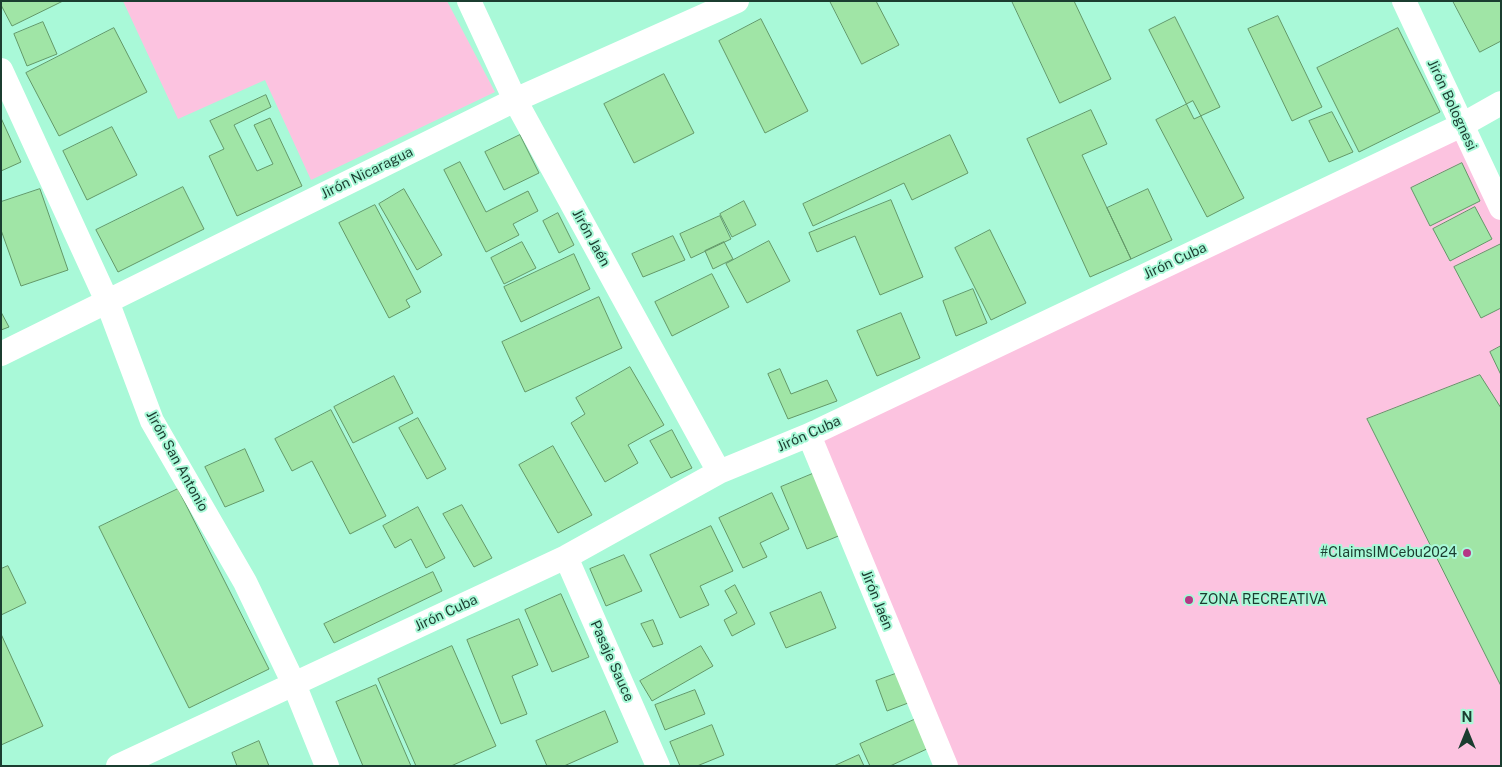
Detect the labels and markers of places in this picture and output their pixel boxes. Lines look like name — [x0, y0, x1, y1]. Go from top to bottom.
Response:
place label: #ClaimsIMCebu2024 — [1320, 545, 1457, 561]
marker: #ClaimsIMCebu2024 — [1461, 547, 1473, 559]
place label: ZONA RECREATIVA — [1199, 592, 1327, 608]
marker: ZONA RECREATIVA — [1183, 594, 1195, 606]

